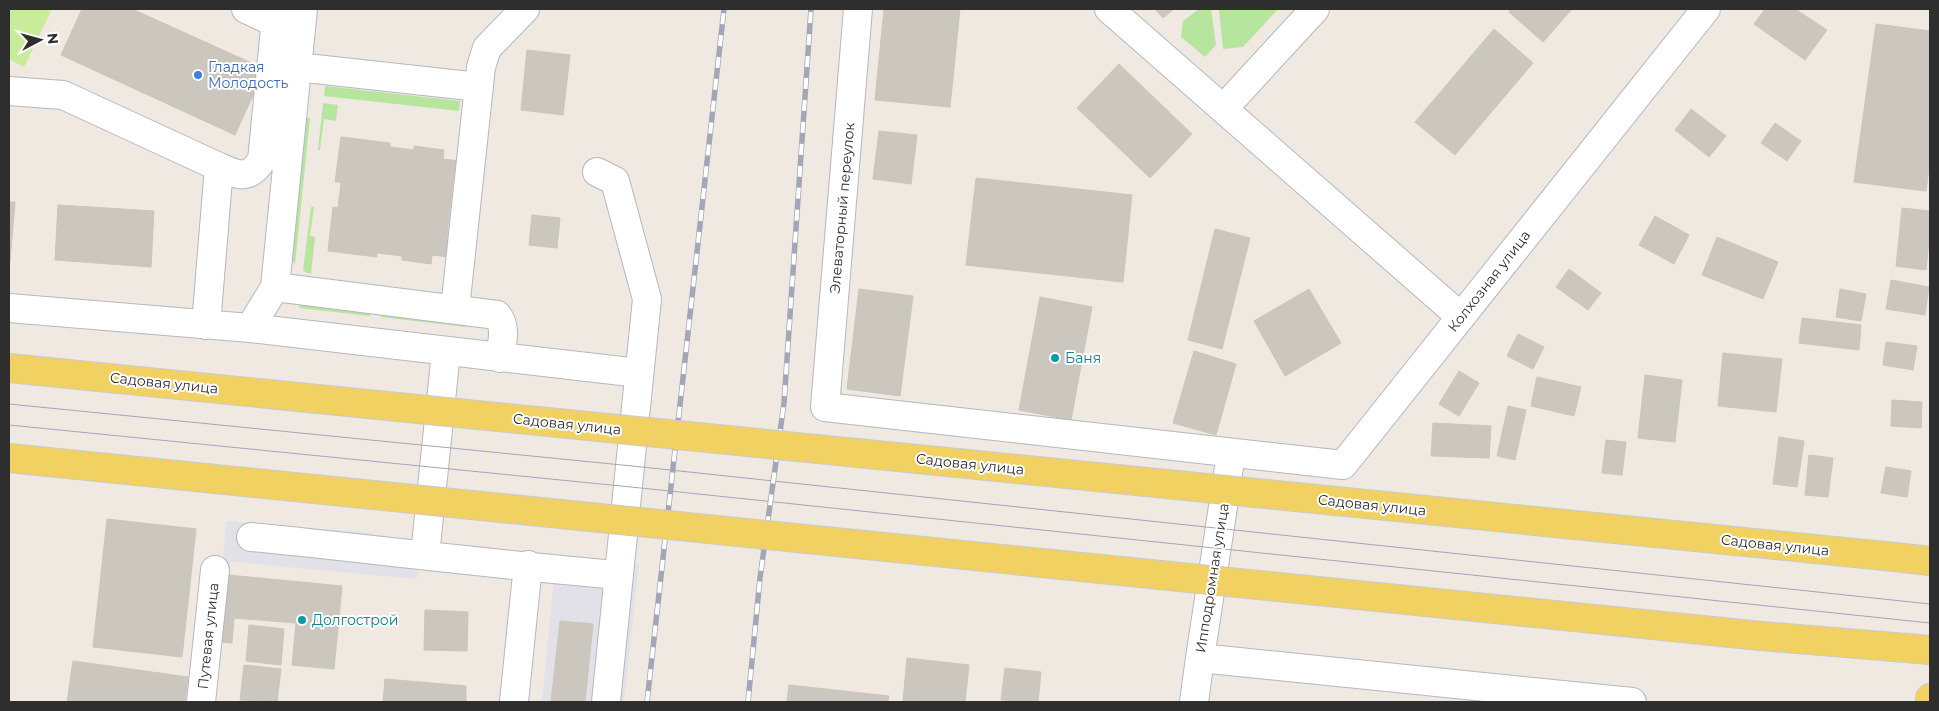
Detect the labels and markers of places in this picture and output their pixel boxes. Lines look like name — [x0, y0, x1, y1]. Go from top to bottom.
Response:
place label: Гладкая Молодость — [208, 58, 288, 92]
marker: Гладкая Молодость — [192, 69, 204, 81]
place label: Баня — [1065, 349, 1101, 367]
marker: Баня — [1049, 352, 1061, 364]
place label: Долгострой — [312, 611, 398, 629]
marker: Долгострой — [296, 614, 308, 626]

